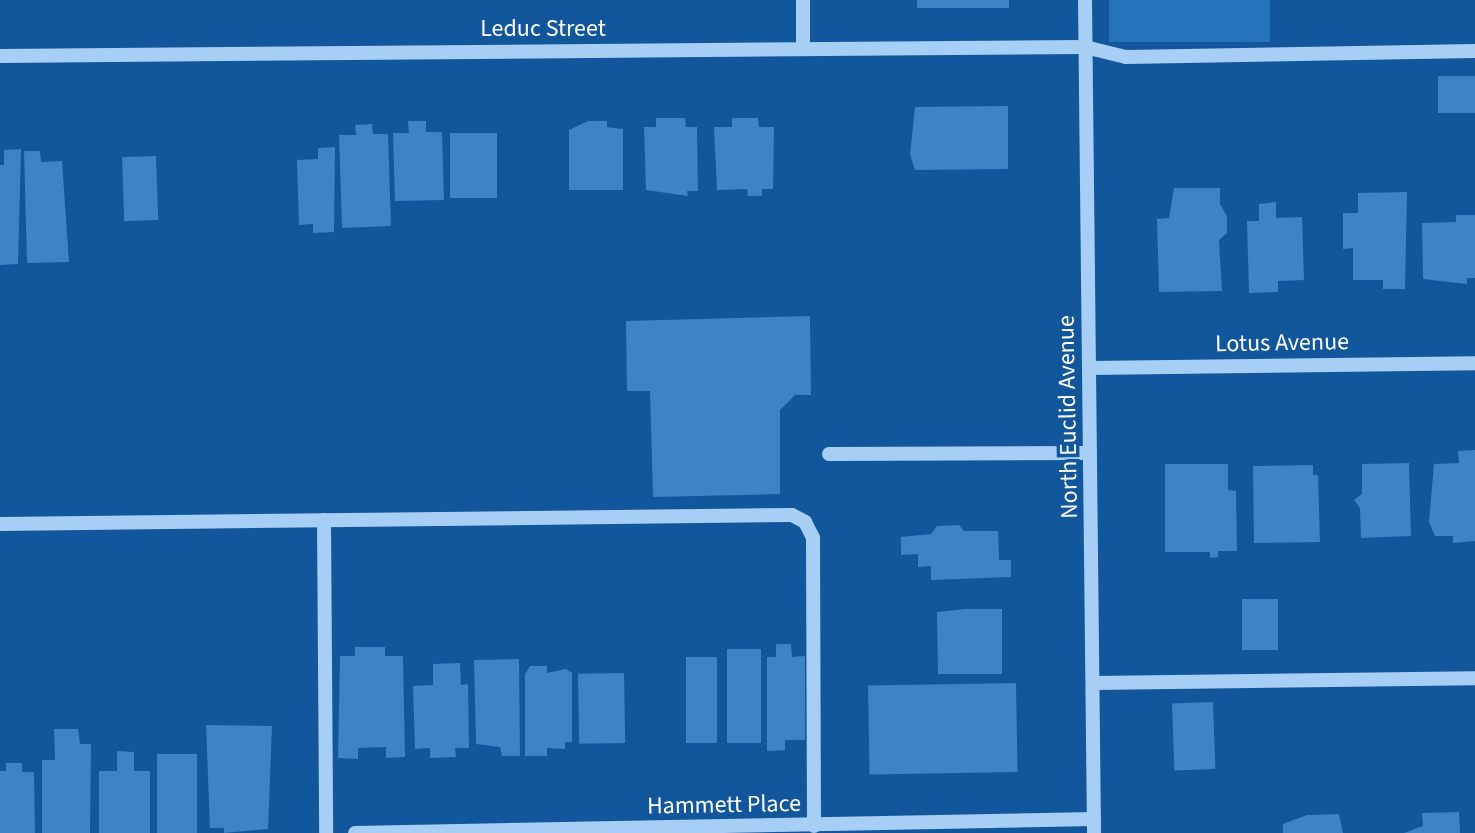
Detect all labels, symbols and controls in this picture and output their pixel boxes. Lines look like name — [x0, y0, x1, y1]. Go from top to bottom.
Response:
street label: Leduc Street — [480, 15, 606, 43]
street label: North Euclid Avenue — [1052, 315, 1084, 519]
street label: Lotus Avenue — [1215, 327, 1349, 359]
street label: Hammett Place — [647, 789, 801, 821]

